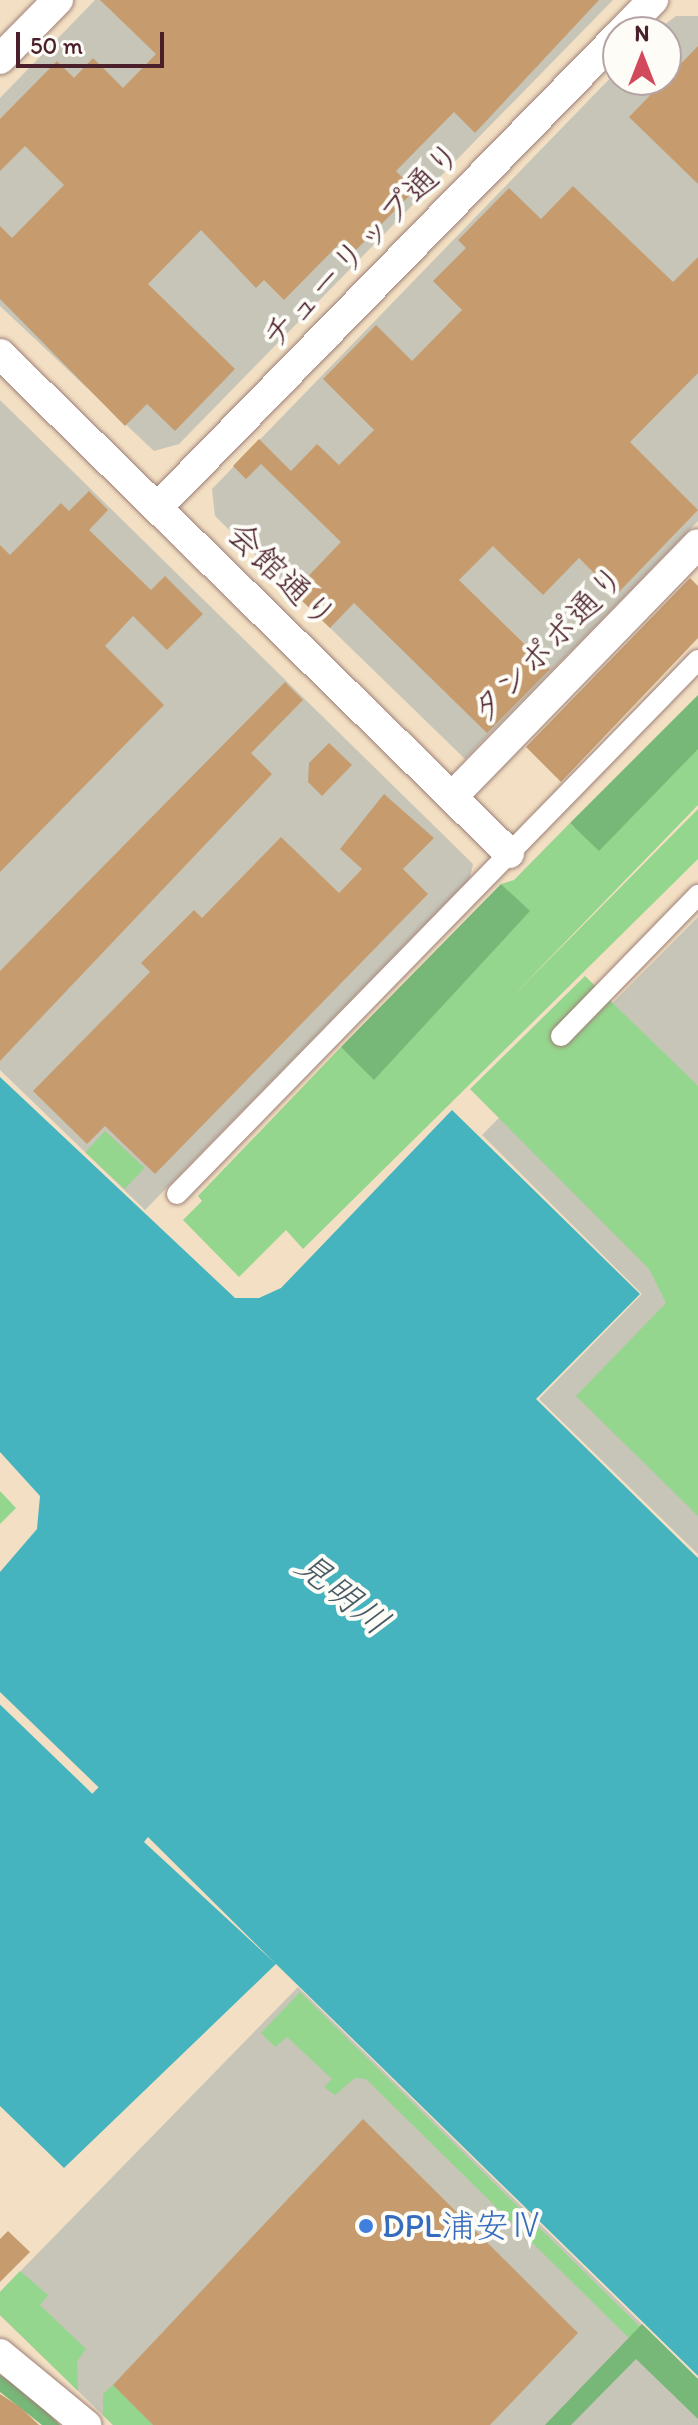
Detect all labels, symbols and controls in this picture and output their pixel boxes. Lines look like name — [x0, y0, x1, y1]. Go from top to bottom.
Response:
scale bar — [20, 16, 168, 66]
north arrow — [602, 16, 682, 96]
text: N — [635, 20, 649, 47]
text: 50 m — [30, 31, 83, 60]
street label: チューリップ通り — [252, 133, 470, 357]
street label: 会館通り — [219, 513, 345, 637]
street label: タンポポ通り — [462, 556, 634, 732]
water label: 見明川 — [287, 1542, 399, 1644]
place label: DPL浦安Ⅳ — [382, 2206, 543, 2246]
marker: DPL浦安Ⅳ — [357, 2217, 375, 2235]

